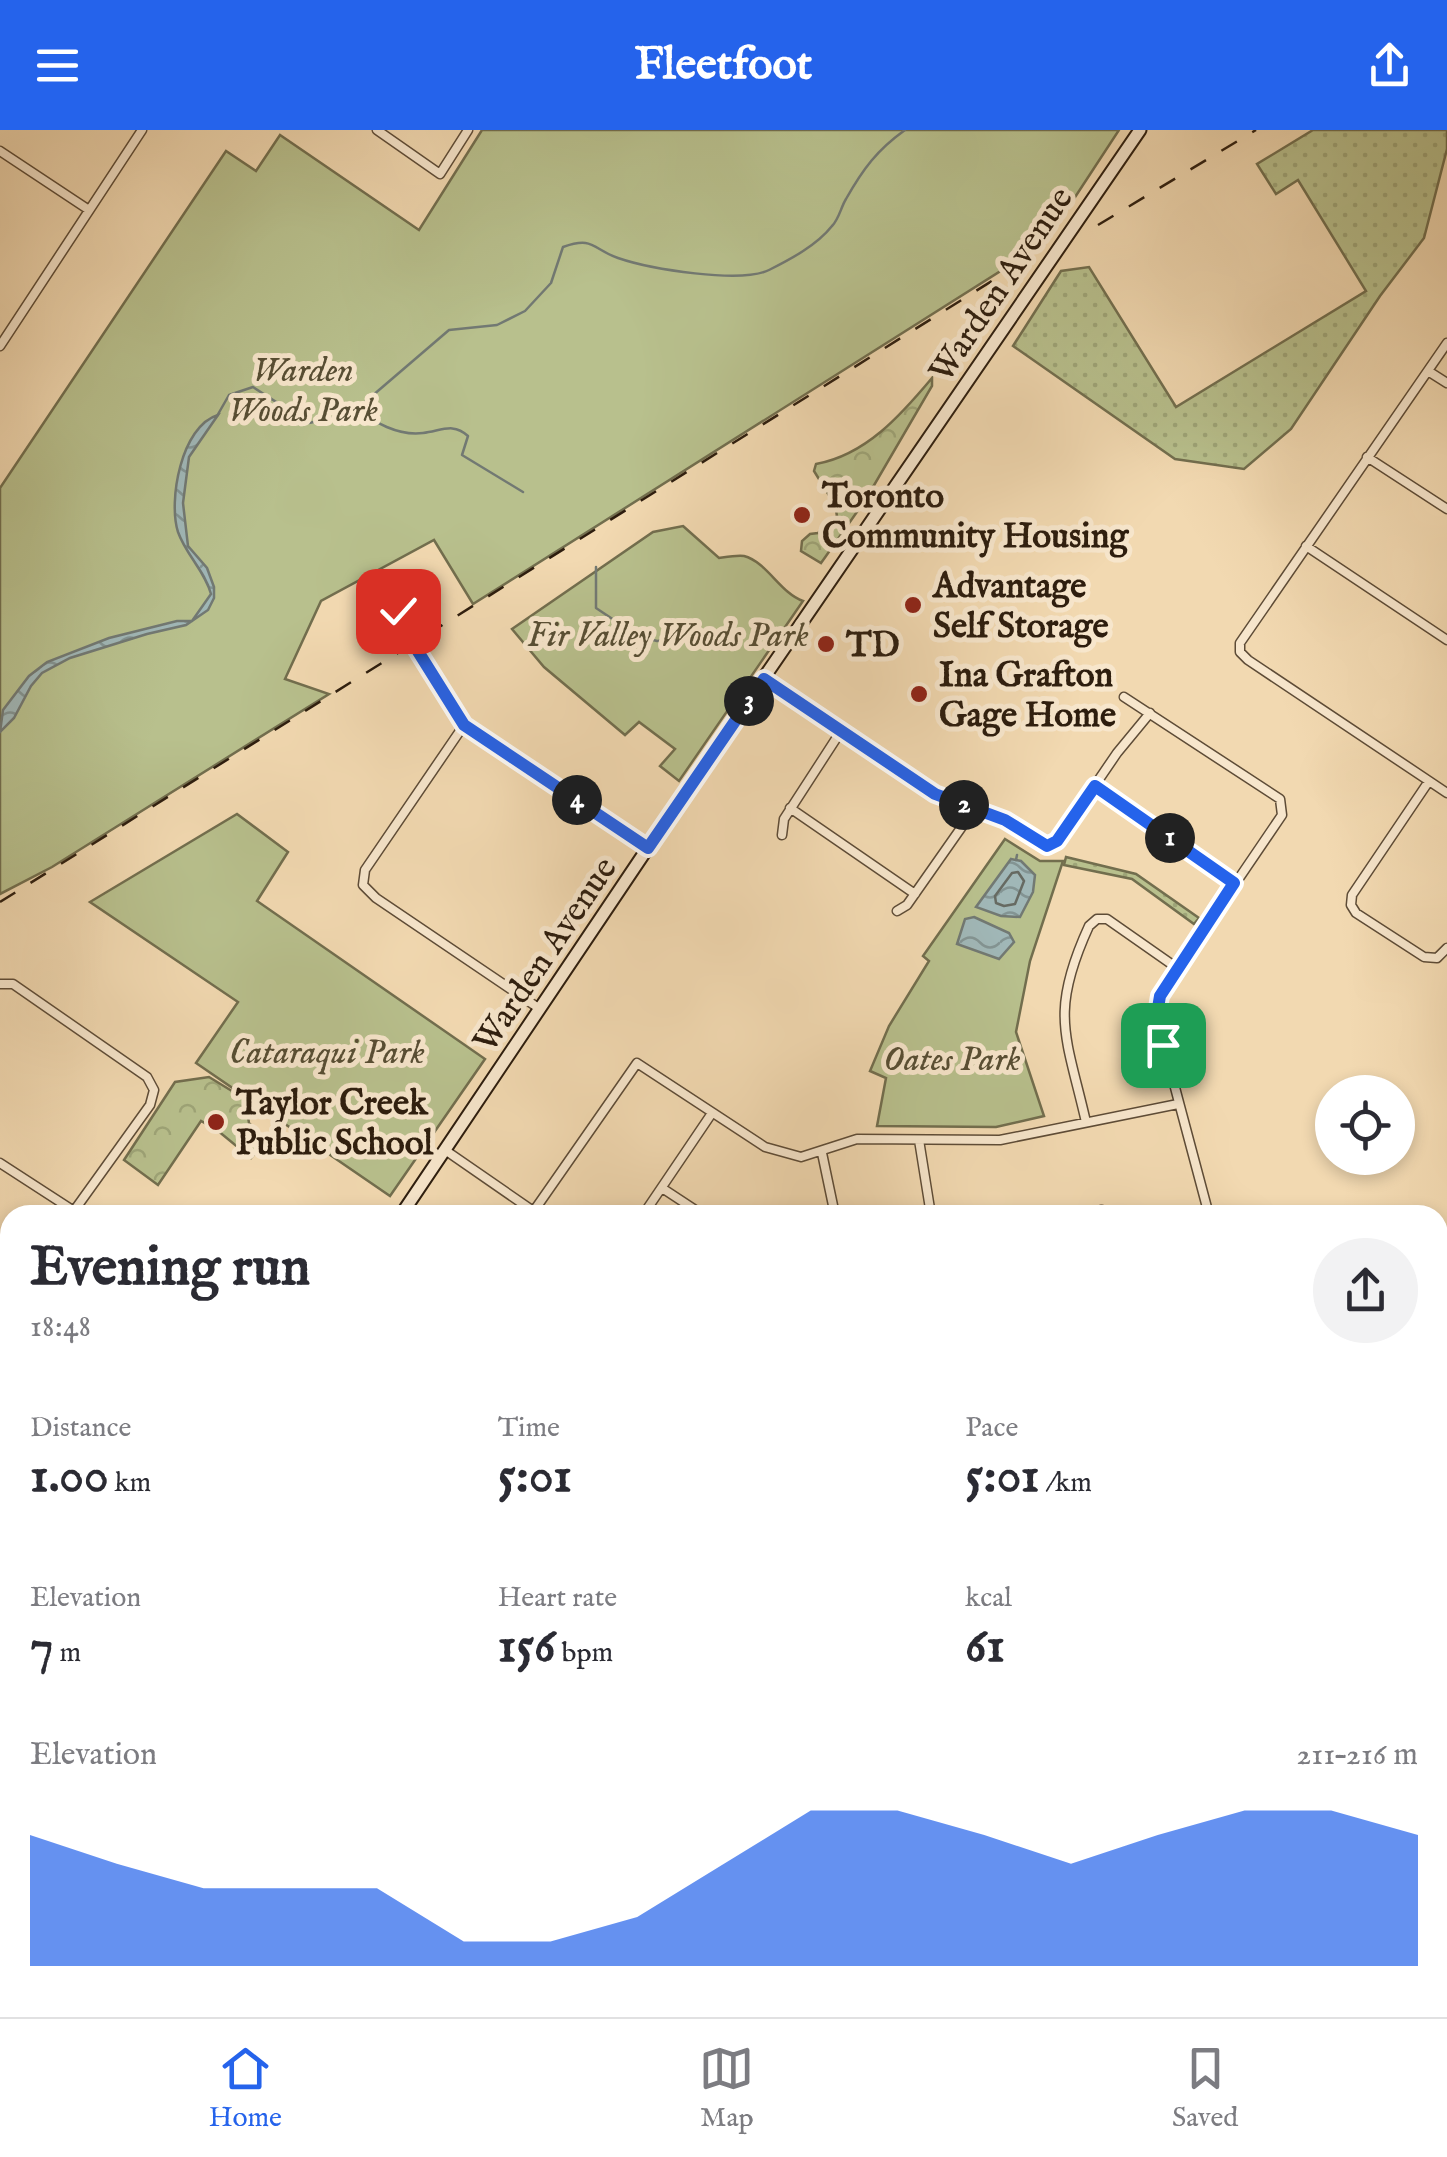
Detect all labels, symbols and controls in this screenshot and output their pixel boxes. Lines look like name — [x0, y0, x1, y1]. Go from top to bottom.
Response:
text: Fleetfoot — [635, 37, 812, 94]
icon: menu — [30, 38, 85, 93]
icon: share — [1362, 38, 1417, 93]
street label: Warden Avenue — [920, 179, 1084, 392]
park label: Warden Woods Park — [228, 349, 378, 434]
place label: Toronto Community Housing — [821, 475, 1129, 560]
marker: Toronto Community Housing — [791, 504, 813, 526]
place label: Advantage Self Storage — [931, 565, 1109, 650]
pin — [356, 569, 441, 654]
icon: check — [371, 584, 426, 639]
marker: Advantage Self Storage — [902, 594, 924, 616]
park label: Fir Valley Woods Park — [527, 614, 809, 659]
place label: TD — [845, 624, 900, 669]
marker: TD — [815, 633, 837, 655]
place label: Ina Grafton Gage Home — [939, 654, 1116, 739]
pin: 3 — [724, 676, 774, 726]
text: 3 — [744, 683, 754, 718]
marker: Ina Grafton Gage Home — [908, 683, 930, 705]
pin: 4 — [552, 775, 602, 825]
pin: 2 — [939, 780, 989, 830]
text: 4 — [570, 782, 584, 817]
text: 2 — [957, 787, 971, 822]
pin: 1 — [1145, 813, 1195, 863]
text: 1 — [1165, 820, 1175, 855]
street label: Warden Avenue — [464, 849, 628, 1062]
pin — [1121, 1003, 1206, 1088]
icon: arrive — [1136, 1018, 1191, 1073]
park label: Cataraqui Park — [229, 1031, 425, 1076]
park label: Oates Park — [884, 1038, 1020, 1083]
map controls — [1315, 1075, 1415, 1175]
button: locate — [1315, 1075, 1415, 1175]
place label: Taylor Creek Public School — [235, 1082, 434, 1167]
marker: Taylor Creek Public School — [205, 1111, 227, 1133]
text: Evening run — [30, 1234, 310, 1304]
button: share — [1313, 1238, 1418, 1343]
text: 18:48 — [30, 1307, 91, 1348]
text: Distance — [30, 1411, 131, 1446]
text: Time — [498, 1411, 560, 1446]
text: Pace — [965, 1411, 1018, 1446]
text: 1.00 — [30, 1446, 108, 1509]
text: 5:01 — [498, 1446, 572, 1509]
text: 5:01 — [965, 1446, 1040, 1509]
text: km — [108, 1466, 151, 1501]
text: /km — [1040, 1466, 1092, 1501]
text: Elevation — [30, 1581, 141, 1616]
text: Heart rate — [498, 1581, 617, 1616]
text: kcal — [965, 1581, 1012, 1616]
text: 7 — [30, 1616, 53, 1679]
text: 156 — [498, 1616, 555, 1679]
text: 61 — [965, 1616, 1005, 1679]
text: m — [53, 1636, 81, 1671]
text: bpm — [555, 1636, 613, 1671]
text: Elevation — [30, 1735, 157, 1776]
text: 211–216 m — [1296, 1735, 1418, 1776]
tab: Home — [209, 2041, 282, 2136]
tab: Map — [699, 2041, 754, 2136]
tab: Saved — [1172, 2041, 1238, 2136]

